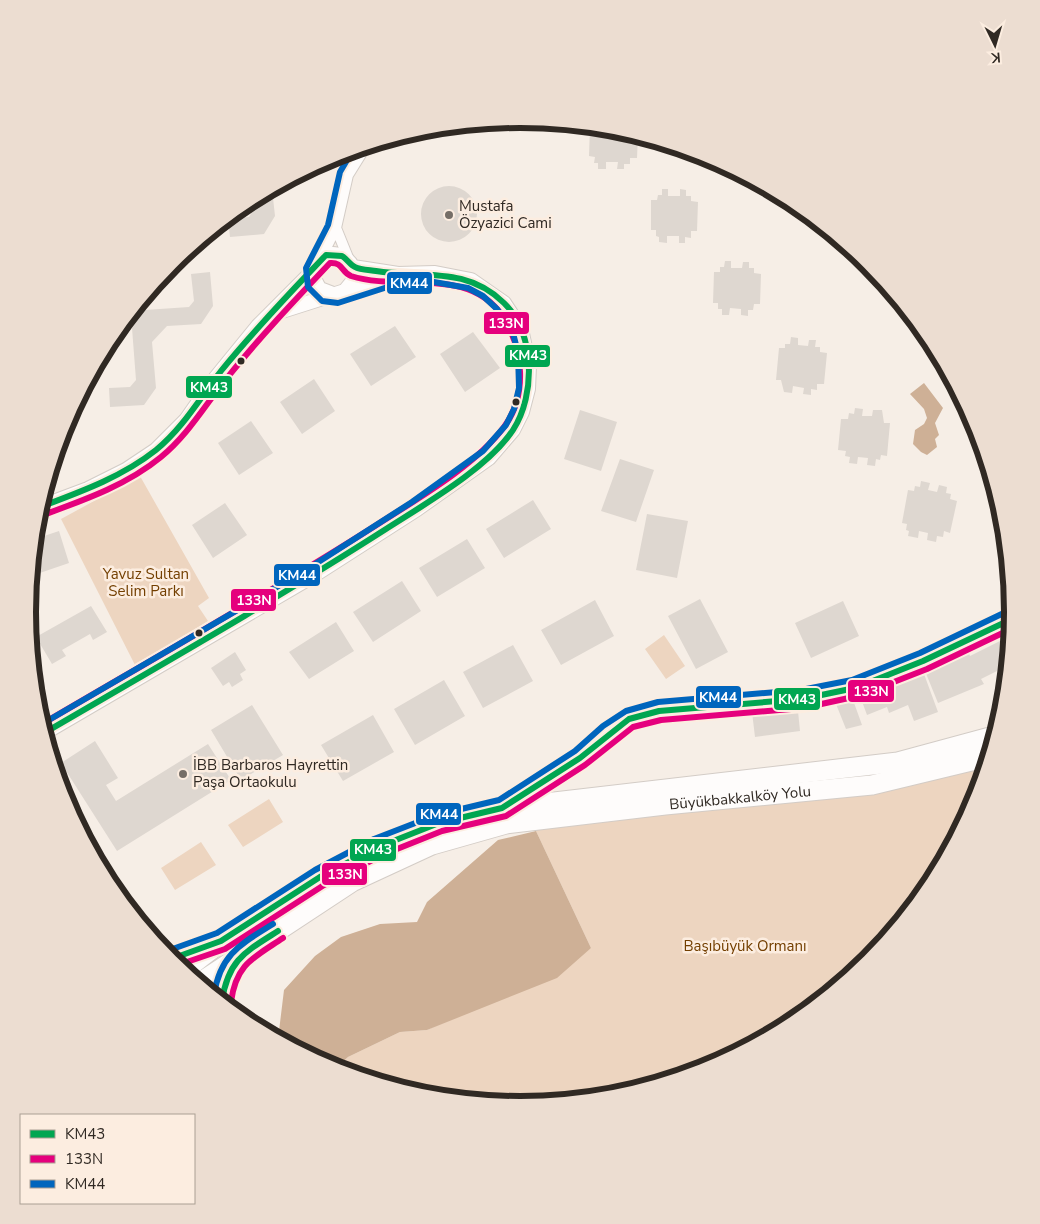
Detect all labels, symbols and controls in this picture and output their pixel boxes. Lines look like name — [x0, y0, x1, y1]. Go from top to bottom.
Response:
north arrow — [970, 20, 1020, 70]
text: K — [990, 48, 1002, 67]
place label: Mustafa Özyazici Cami — [459, 196, 552, 233]
marker: Mustafa Özyazici Cami — [443, 209, 455, 221]
line badge: KM44 — [386, 271, 433, 295]
text: KM44 — [390, 274, 429, 293]
line badge: 133N — [483, 311, 530, 335]
text: 133N — [488, 314, 524, 333]
line badge: KM43 — [504, 344, 551, 368]
text: KM43 — [509, 346, 547, 365]
unlabelled marker — [236, 356, 246, 366]
line badge: KM43 — [185, 375, 233, 399]
text: KM43 — [190, 378, 228, 397]
unlabelled marker — [511, 397, 521, 407]
line badge: KM44 — [273, 563, 321, 587]
park label: Yavuz Sultan Selim Parkı — [102, 564, 189, 601]
text: KM44 — [278, 566, 317, 585]
line badge: 133N — [230, 588, 277, 612]
text: 133N — [236, 591, 272, 610]
unlabelled marker — [194, 628, 204, 638]
line badge: 133N — [847, 679, 895, 703]
text: 133N — [853, 682, 889, 701]
line badge: KM44 — [695, 685, 742, 709]
line badge: KM43 — [773, 687, 821, 711]
text: KM44 — [699, 688, 738, 707]
text: KM43 — [778, 690, 816, 709]
place label: İBB Barbaros Hayrettin Paşa Ortaokulu — [193, 755, 348, 792]
marker: İBB Barbaros Hayrettin Paşa Ortaokulu — [177, 768, 189, 780]
street label: Büyükbakkalköy Yolu — [668, 781, 812, 815]
line badge: KM44 — [415, 802, 462, 826]
text: KM44 — [420, 805, 459, 824]
line badge: KM43 — [349, 838, 397, 862]
text: KM43 — [354, 840, 392, 859]
line badge: 133N — [321, 862, 368, 886]
text: 133N — [327, 865, 363, 884]
park label: Başıbüyük Ormanı — [683, 936, 807, 956]
legend — [20, 1114, 195, 1204]
text: KM43 — [65, 1124, 105, 1144]
text: 133N — [65, 1149, 103, 1169]
text: KM44 — [65, 1174, 105, 1194]

